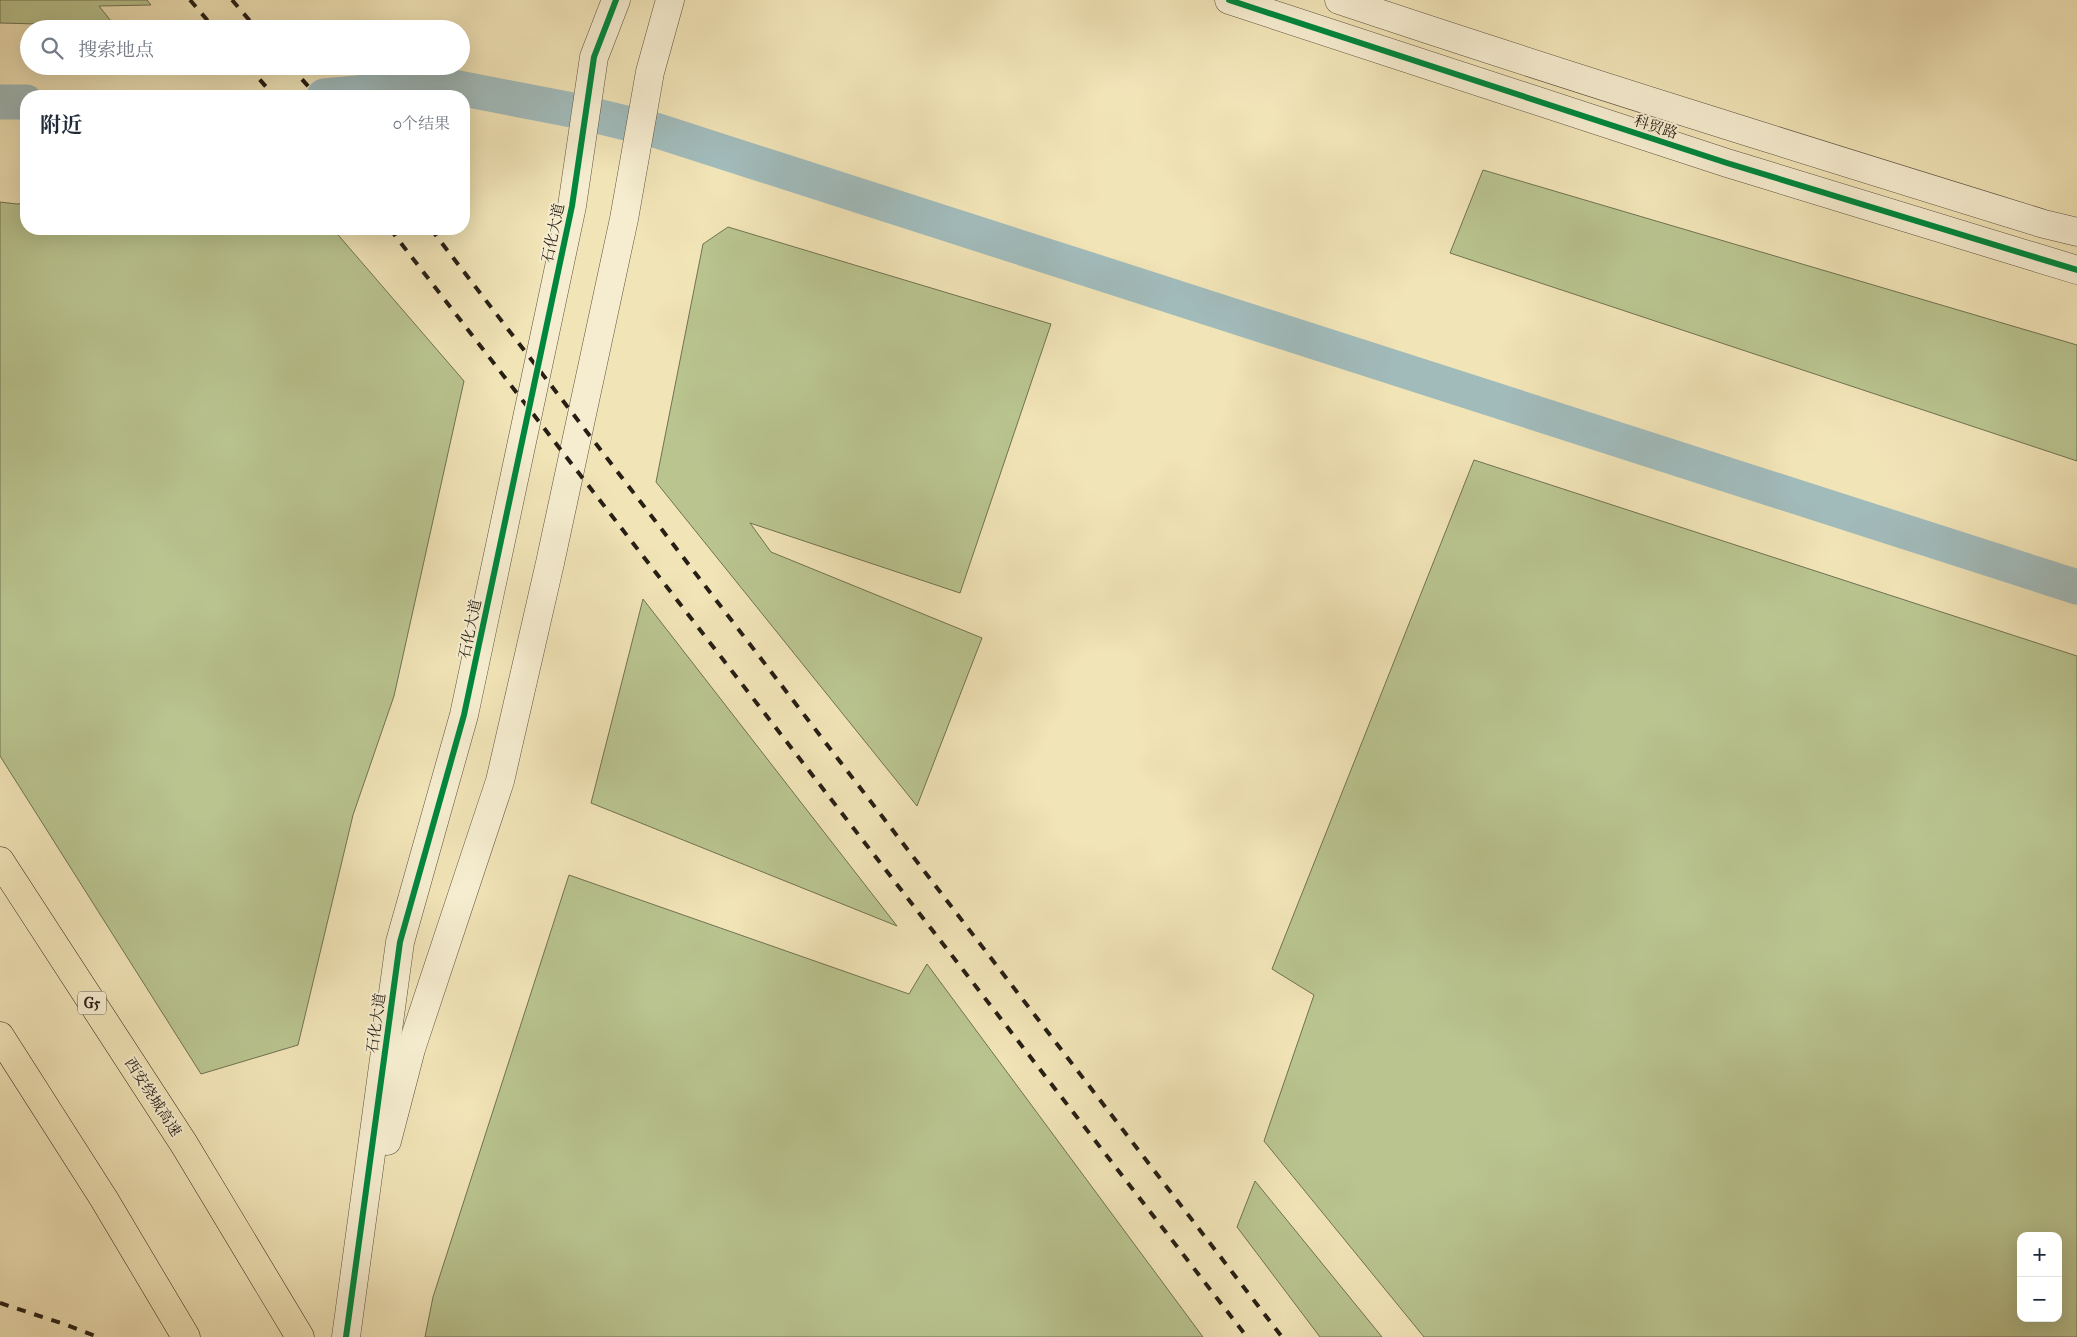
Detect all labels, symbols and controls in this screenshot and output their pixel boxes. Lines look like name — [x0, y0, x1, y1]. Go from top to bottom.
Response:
search box — [20, 20, 470, 75]
icon: search — [38, 34, 66, 62]
text: 搜索地点 — [78, 38, 154, 61]
street label: 科贸路 — [1632, 111, 1680, 143]
text: 附近 — [40, 112, 82, 138]
text: 0个结果 — [393, 114, 450, 133]
street label: 石化大道 — [538, 202, 568, 264]
street label: 石化大道 — [455, 598, 485, 660]
road number: G5 — [78, 991, 106, 1014]
street label: 石化大道 — [363, 992, 389, 1054]
street label: 西安绕城高速 — [121, 1054, 185, 1140]
map controls — [2017, 1232, 2062, 1322]
button: + — [2017, 1232, 2062, 1277]
button: − — [2017, 1277, 2062, 1322]

